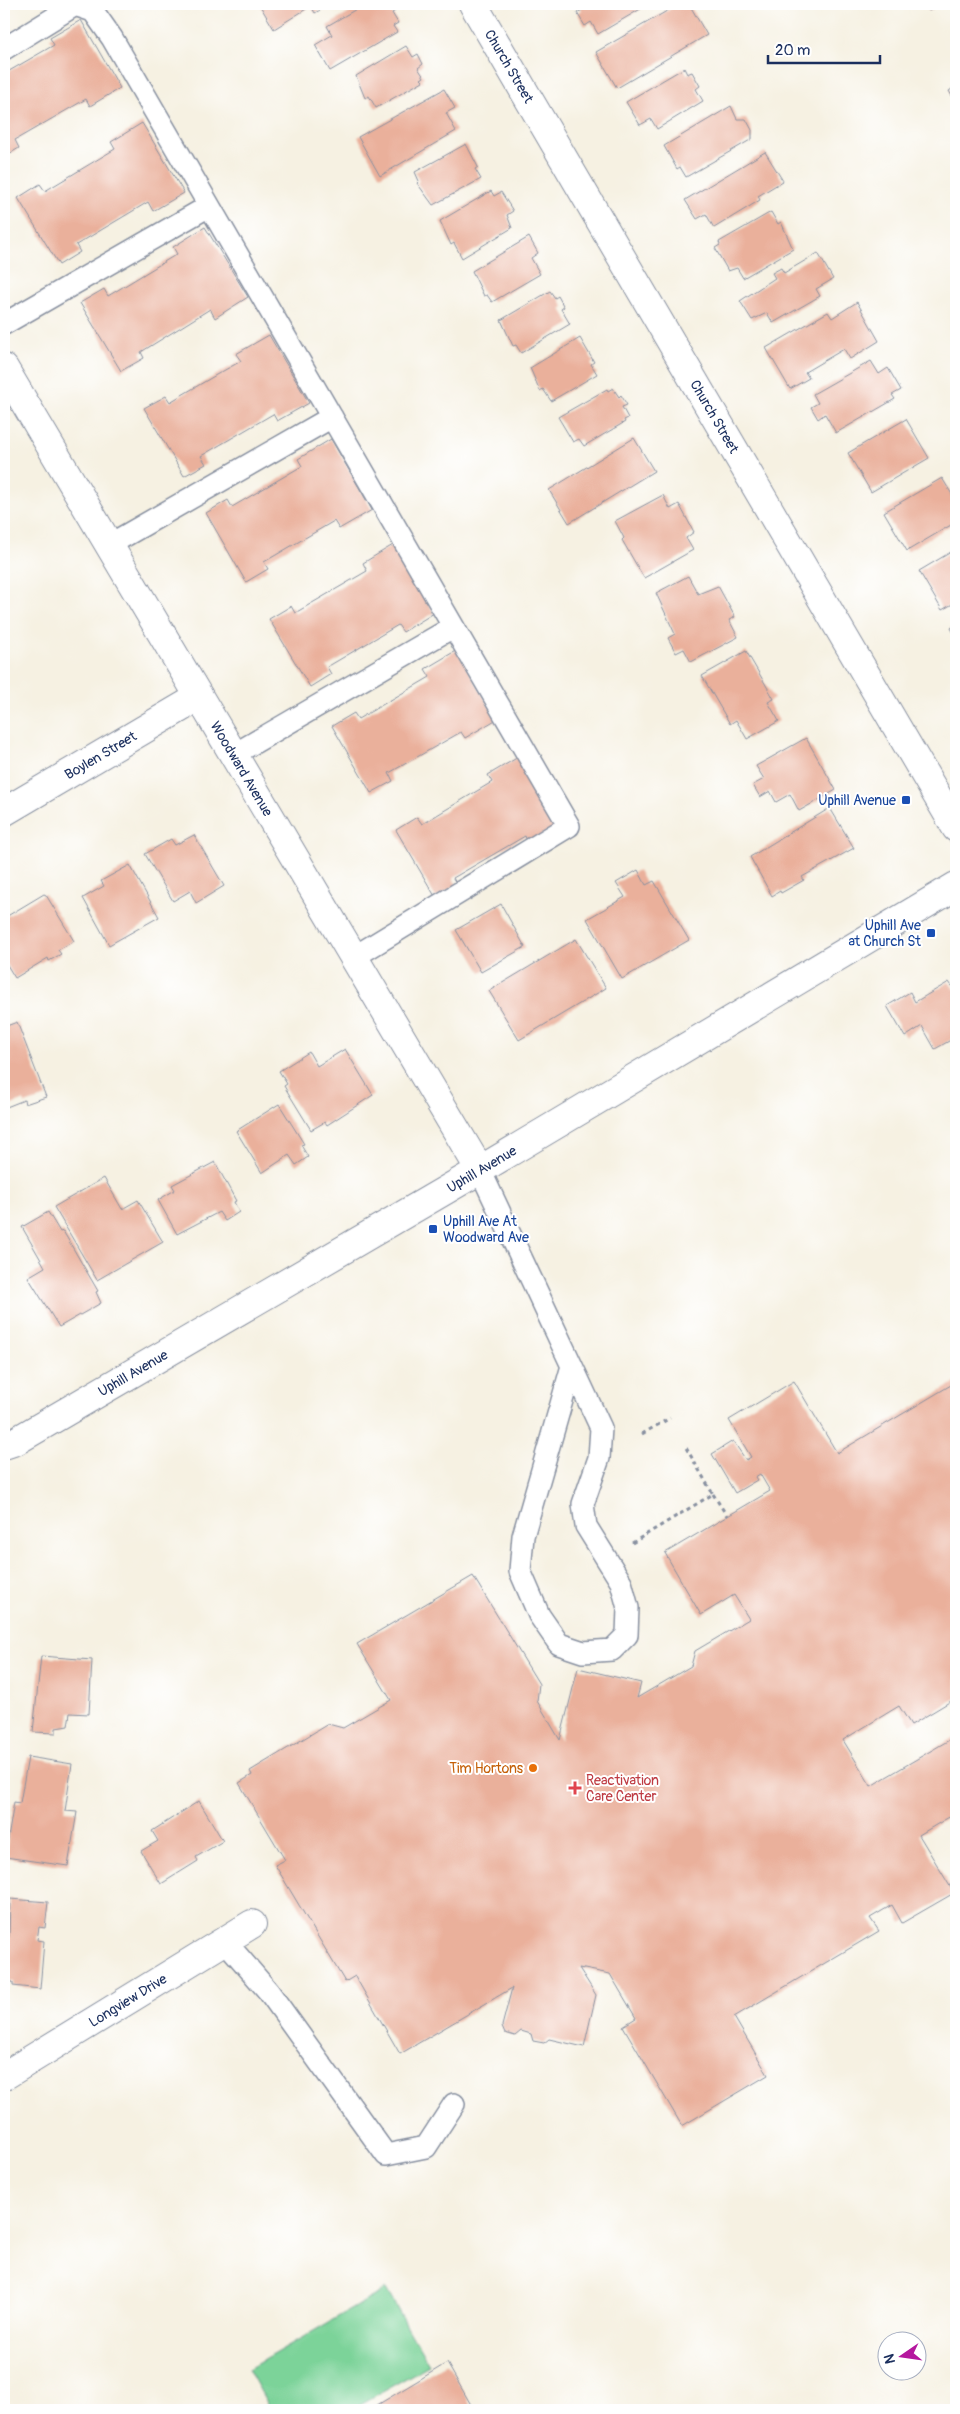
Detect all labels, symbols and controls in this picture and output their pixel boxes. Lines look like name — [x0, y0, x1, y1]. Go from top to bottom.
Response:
street label: Church Street — [481, 27, 537, 106]
scale bar — [768, 32, 880, 64]
text: 20 m — [775, 41, 810, 60]
street label: Church Street — [686, 377, 743, 457]
street label: Woodward Avenue — [207, 718, 276, 820]
street label: Boylen Street — [62, 728, 140, 783]
place label: Uphill Avenue — [818, 792, 896, 809]
marker: Uphill Avenue — [900, 794, 912, 806]
place label: Uphill Ave at Church St — [848, 917, 921, 950]
marker: Uphill Ave at Church St — [925, 927, 937, 939]
street label: Uphill Avenue — [444, 1142, 520, 1196]
place label: Uphill Ave At Woodward Ave — [443, 1213, 529, 1246]
marker: Uphill Ave At Woodward Ave — [427, 1223, 439, 1235]
street label: Uphill Avenue — [95, 1346, 171, 1400]
place label: Tim Hortons — [449, 1760, 524, 1777]
marker: Tim Hortons — [527, 1762, 539, 1774]
place label: Reactivation Care Center — [586, 1772, 659, 1805]
marker: Reactivation Care Center — [568, 1781, 582, 1795]
street label: Longview Drive — [86, 1970, 170, 2031]
north arrow — [878, 2332, 928, 2382]
text: N — [880, 2352, 899, 2365]

